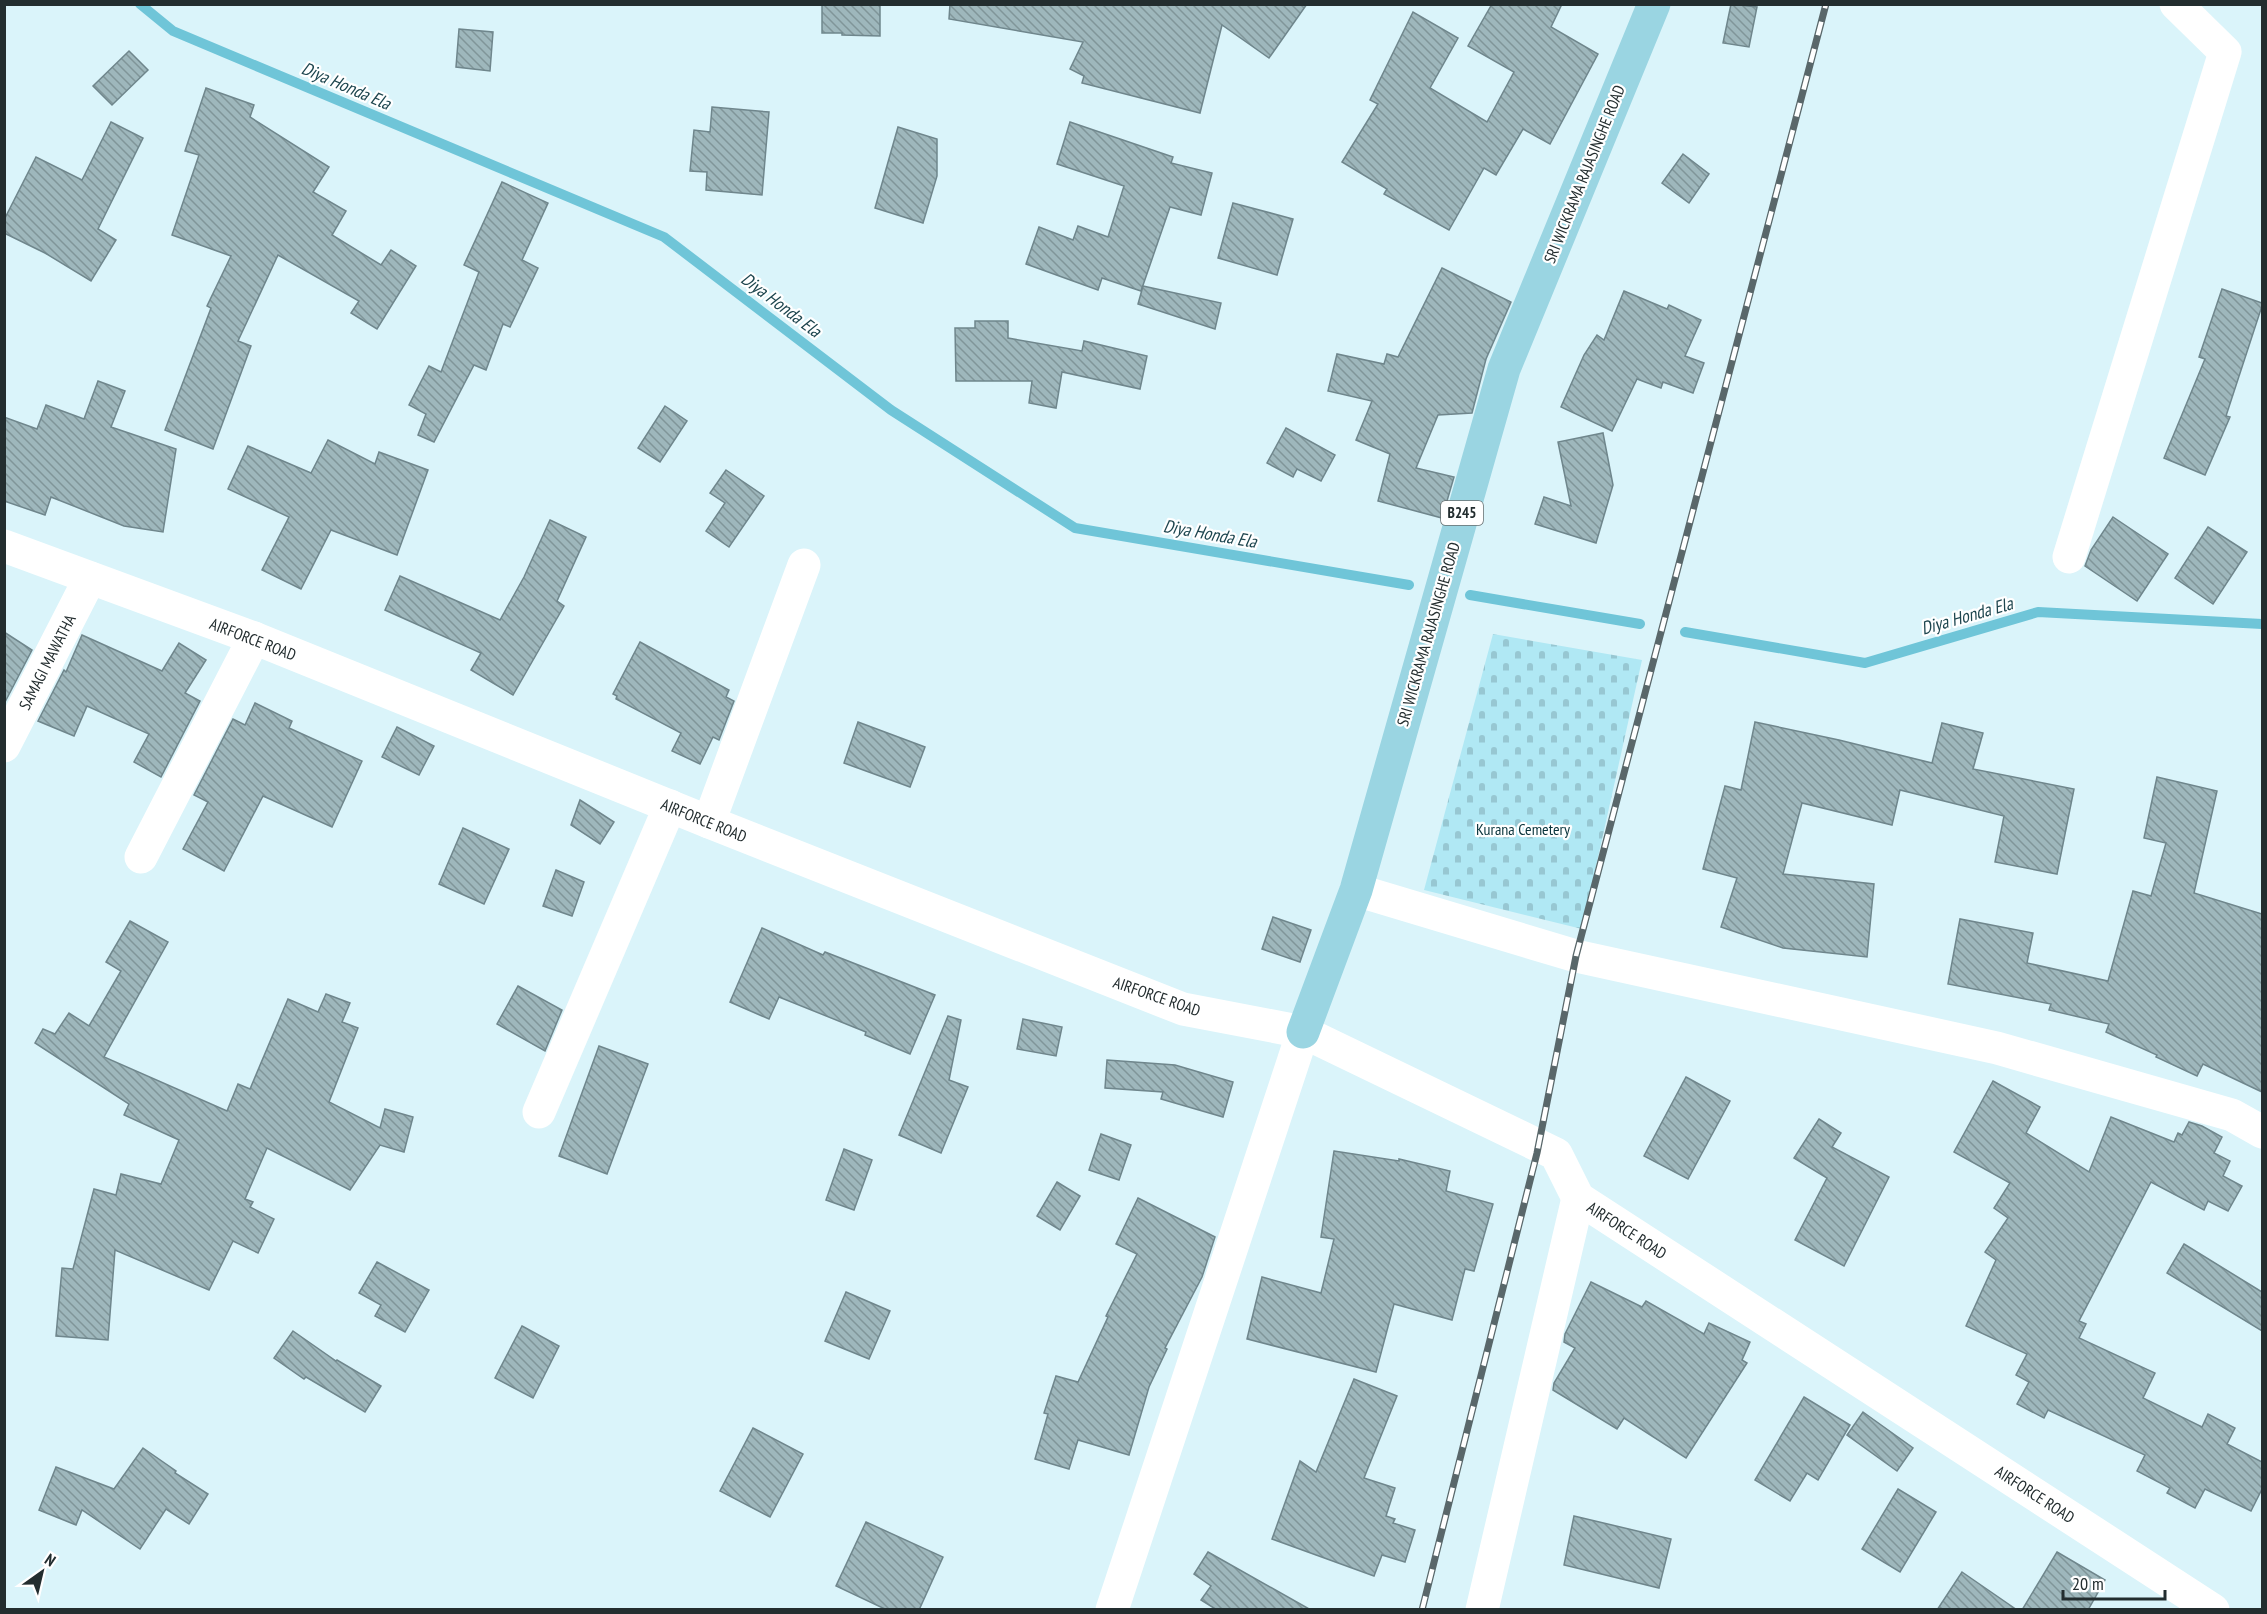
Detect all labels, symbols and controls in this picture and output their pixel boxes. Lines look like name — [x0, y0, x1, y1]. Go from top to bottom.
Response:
water label: Diya Honda Ela — [298, 57, 395, 115]
street label: SRI WICKRAMA RAJASINGHE ROAD — [1539, 82, 1629, 266]
water label: Diya Honda Ela — [737, 267, 827, 343]
road number: B245 — [1441, 501, 1483, 525]
water label: Diya Honda Ela — [1162, 514, 1259, 553]
street label: SRI WICKRAMA RAJASINGHE ROAD — [1392, 540, 1464, 728]
water label: Diya Honda Ela — [1918, 591, 2016, 640]
street label: SAMAGI MAWATHA — [14, 611, 80, 713]
street label: AIRFORCE ROAD — [207, 613, 299, 665]
street label: AIRFORCE ROAD — [658, 794, 750, 846]
park label: Kurana Cemetery — [1476, 819, 1570, 839]
street label: AIRFORCE ROAD — [1111, 972, 1203, 1020]
street label: AIRFORCE ROAD — [1583, 1197, 1671, 1263]
street label: AIRFORCE ROAD — [1991, 1461, 2079, 1527]
north arrow — [12, 1542, 72, 1602]
text: N — [41, 1549, 60, 1570]
scale bar — [2063, 1563, 2165, 1601]
text: 20 m — [2072, 1572, 2104, 1595]

